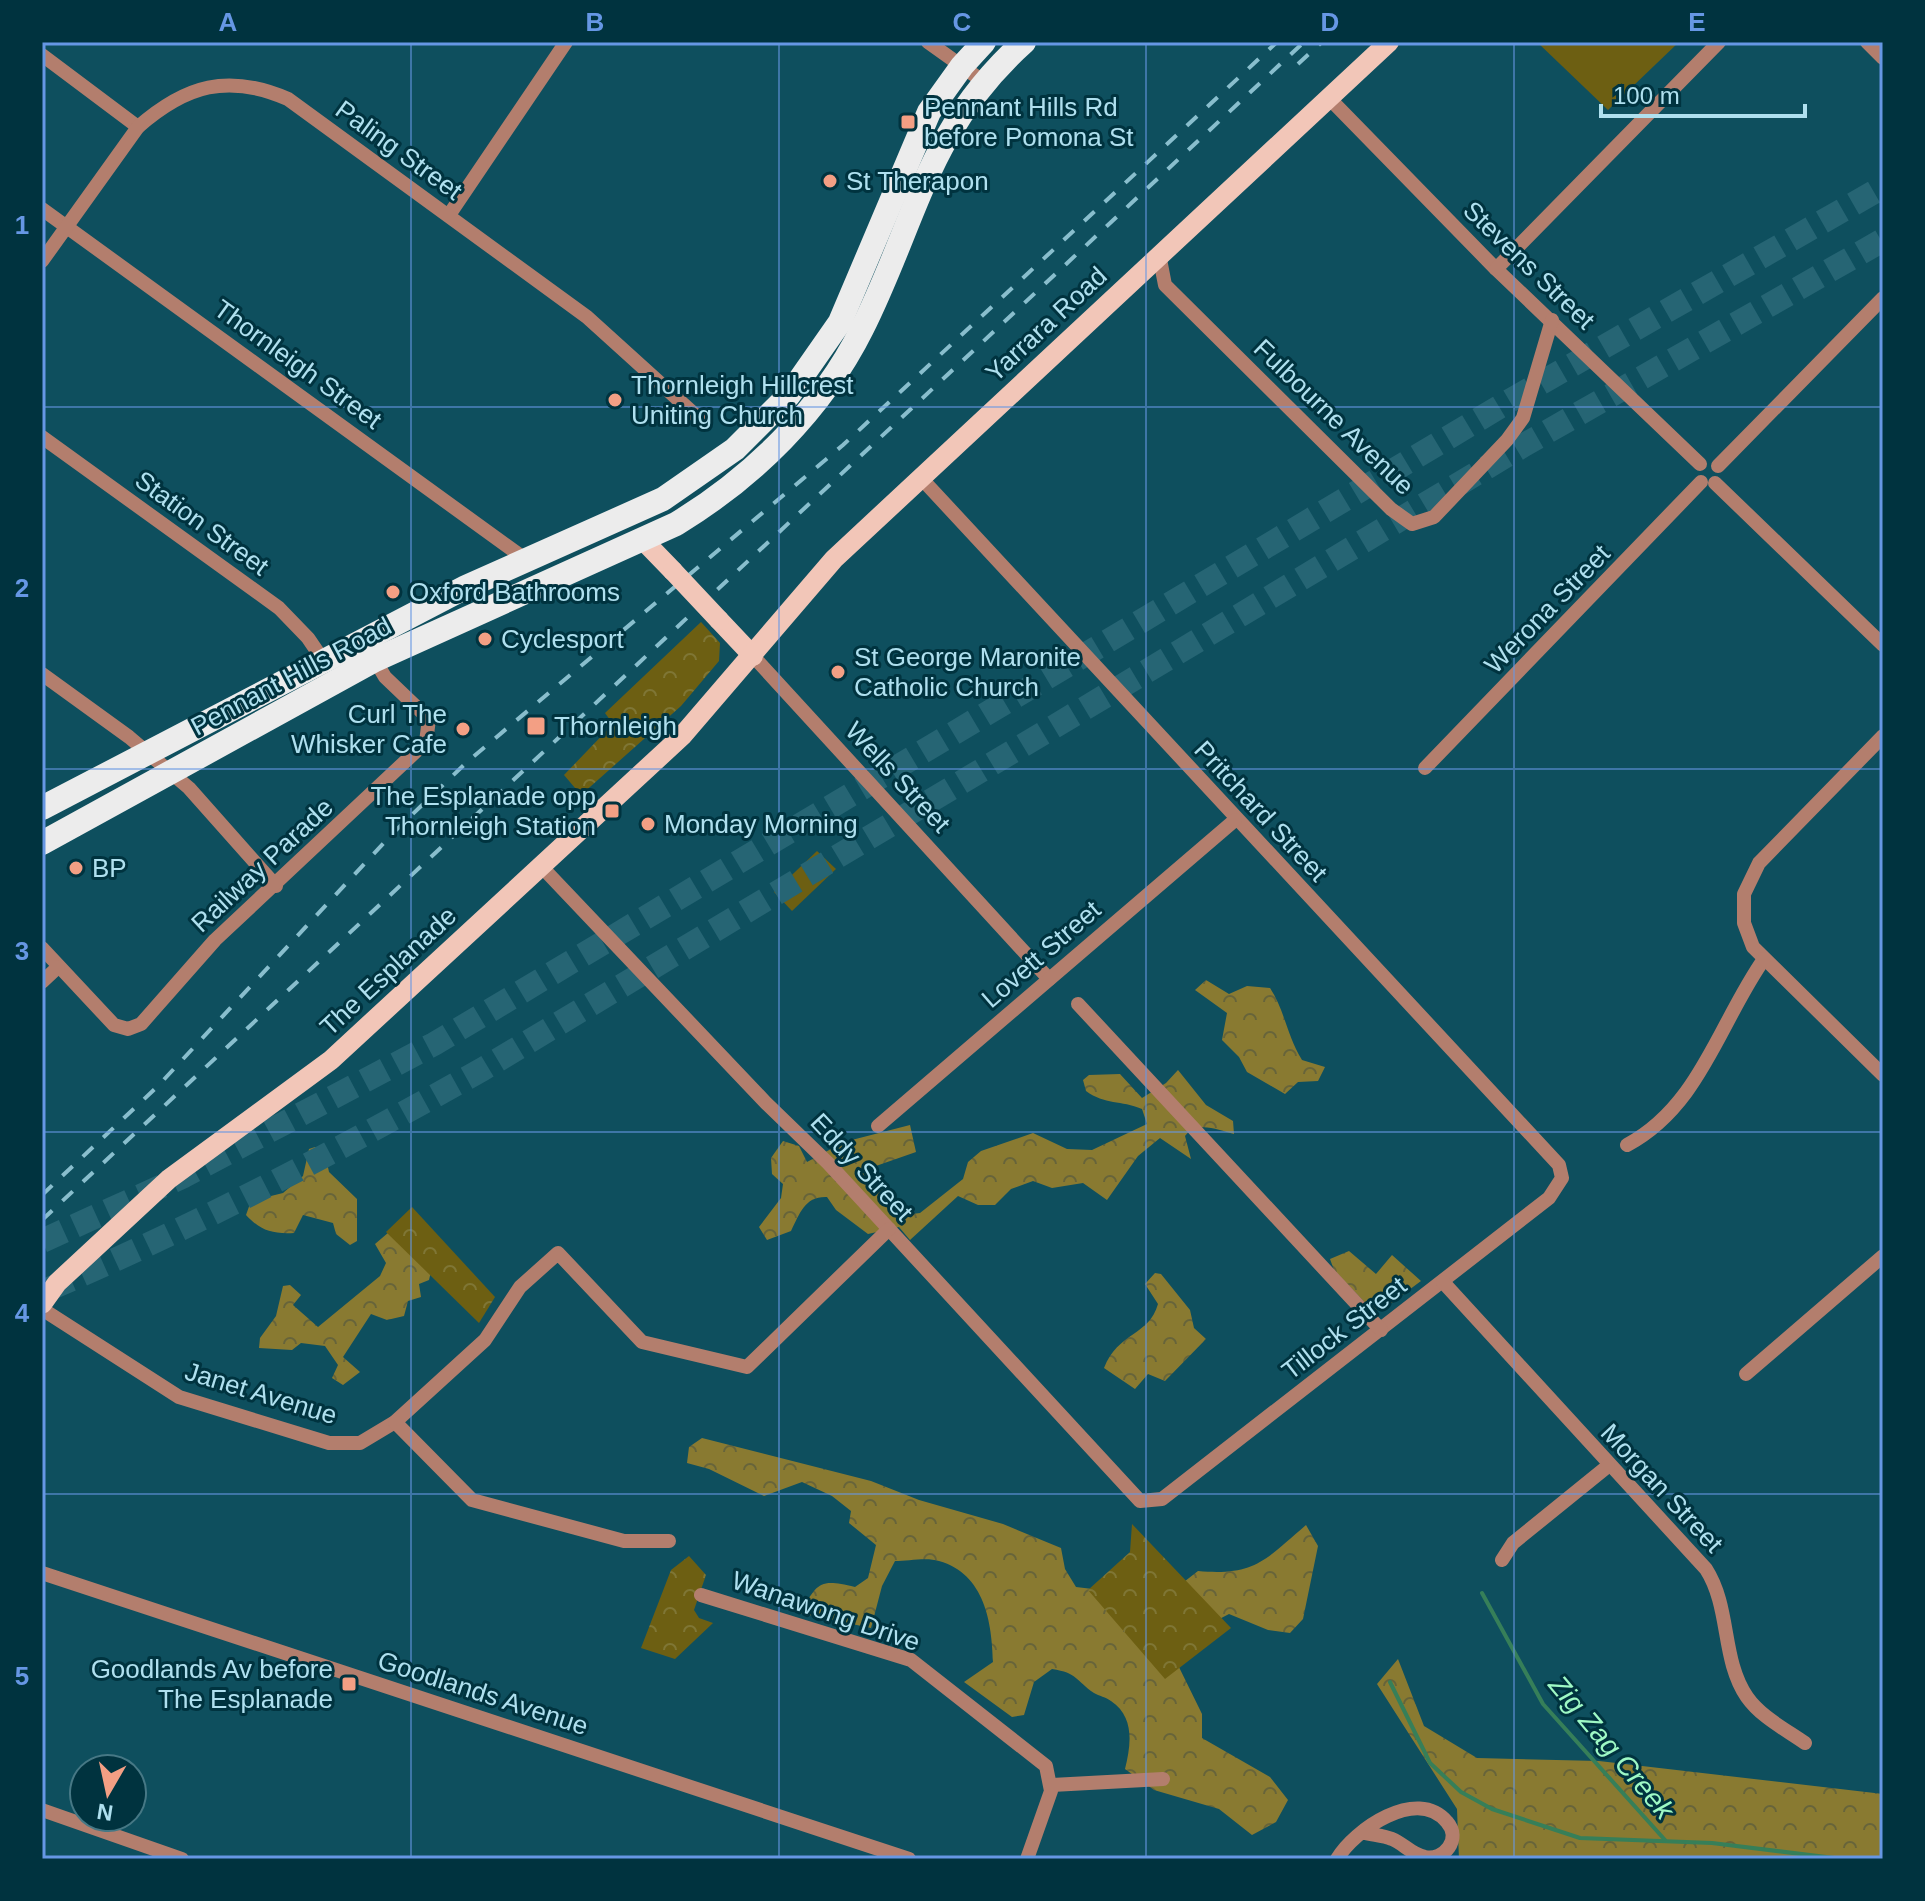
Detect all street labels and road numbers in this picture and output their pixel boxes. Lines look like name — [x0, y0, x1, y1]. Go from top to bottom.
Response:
street label: Paling Street — [330, 94, 469, 206]
street label: Stevens Street — [1457, 195, 1601, 336]
street label: Yarrara Road — [979, 260, 1113, 388]
street label: Thornleigh Street — [209, 293, 388, 435]
street label: Fulbourne Avenue — [1248, 333, 1420, 501]
street label: Station Street — [129, 465, 275, 582]
street label: Werona Street — [1478, 538, 1616, 680]
street label: Pennant Hills Road — [186, 611, 396, 741]
street label: Wells Street — [839, 716, 957, 839]
street label: Pritchard Street — [1188, 735, 1334, 888]
street label: Railway Parade — [185, 792, 339, 938]
street label: Lovett Street — [976, 894, 1107, 1014]
street label: The Esplanade — [314, 900, 462, 1042]
street label: Eddy Street — [805, 1107, 920, 1227]
street label: Tillock Street — [1276, 1270, 1413, 1386]
street label: Janet Avenue — [181, 1356, 341, 1430]
street label: Morgan Street — [1595, 1418, 1730, 1559]
street label: Wanawong Drive — [728, 1565, 924, 1657]
street label: Goodlands Avenue — [374, 1645, 592, 1741]

